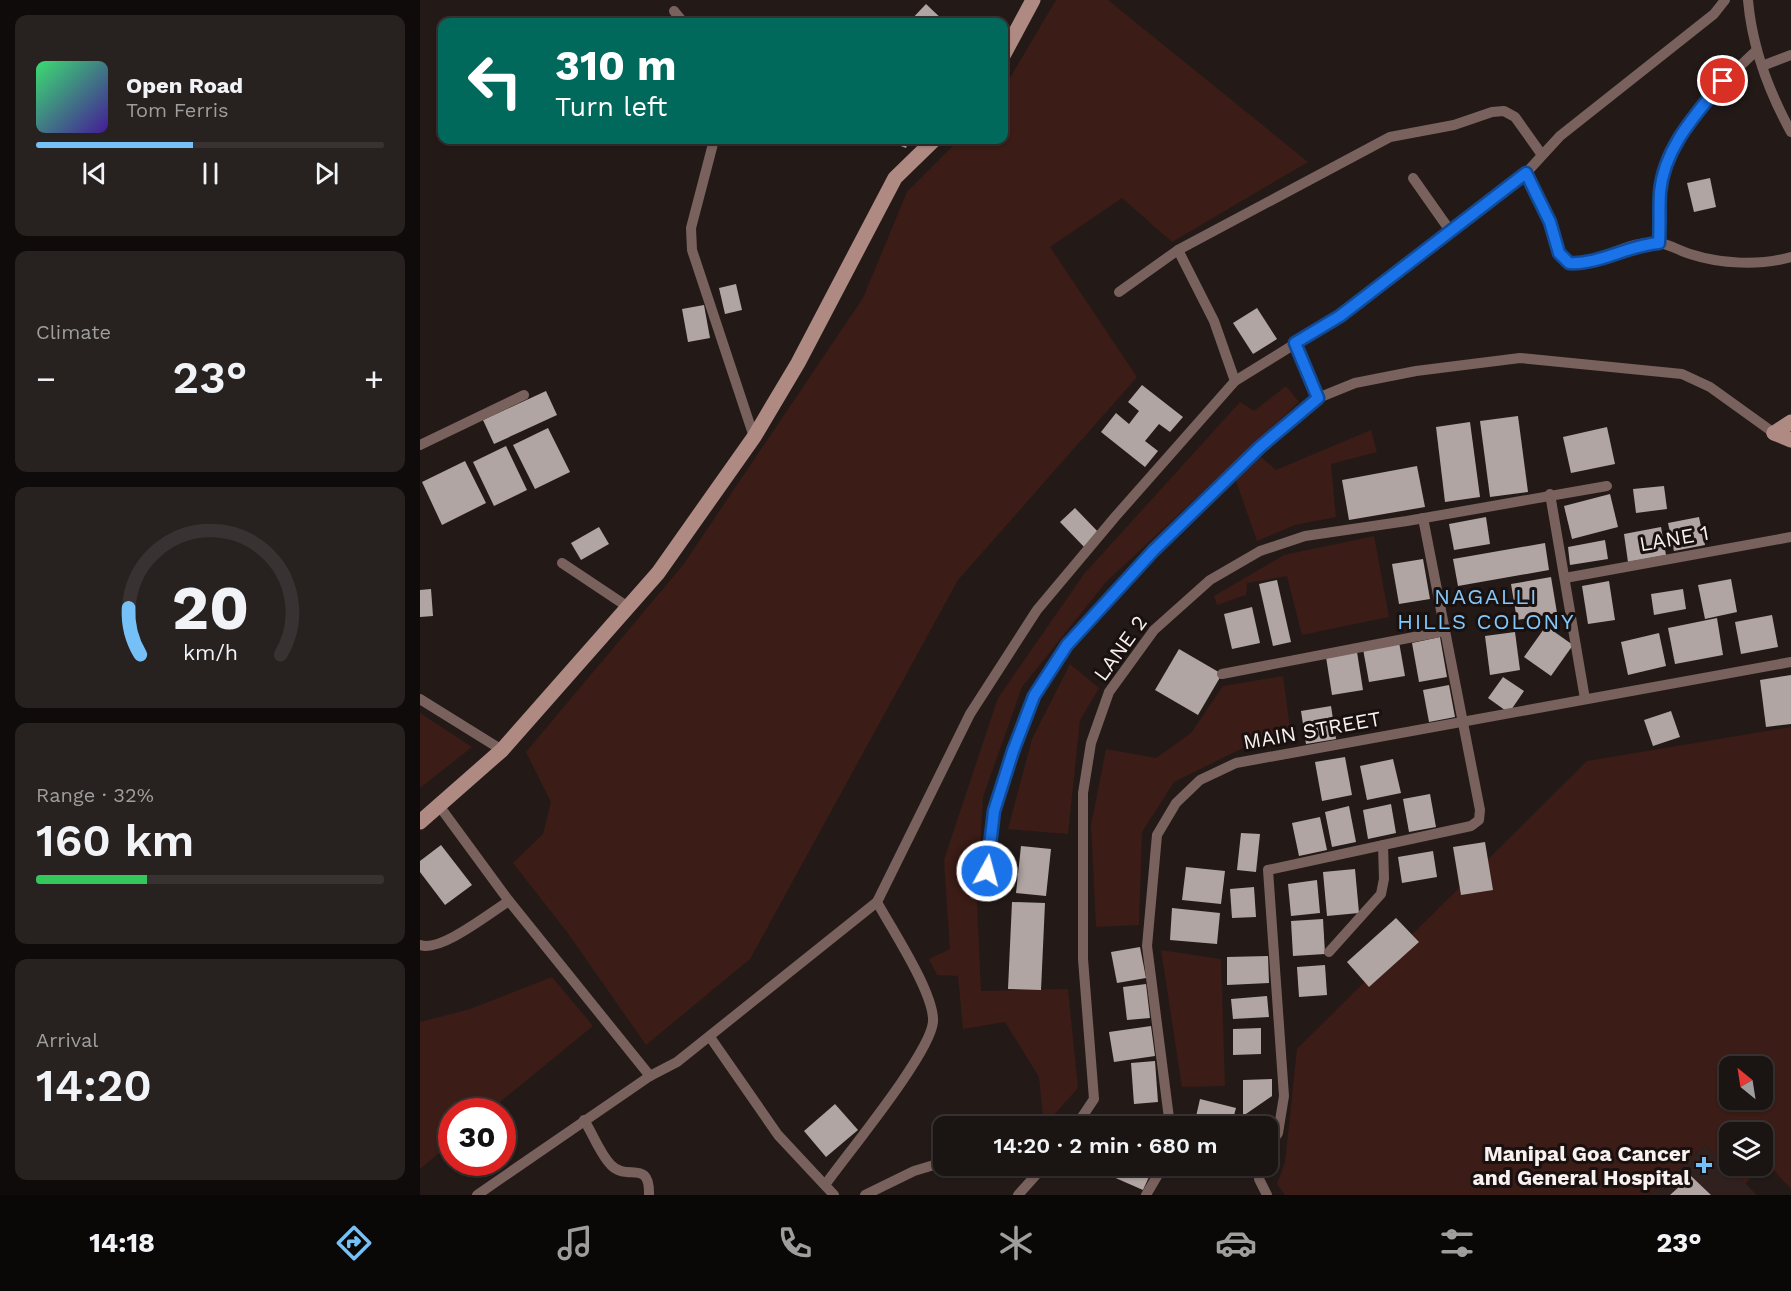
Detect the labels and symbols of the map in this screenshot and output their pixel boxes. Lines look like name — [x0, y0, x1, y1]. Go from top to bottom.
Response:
pin — [1697, 55, 1748, 106]
street label: LANE 1 — [1637, 520, 1711, 556]
district label: NAGALLI HILLS COLONY — [1397, 584, 1575, 634]
street label: LANE 2 — [1088, 610, 1152, 686]
street label: MAIN STREET — [1241, 706, 1383, 754]
position arrow — [955, 839, 1019, 903]
north arrow — [1719, 1056, 1773, 1110]
speed limit sign: 30 — [438, 1098, 516, 1176]
place label: Manipal Goa Cancer and General Hospital — [1473, 1141, 1690, 1190]
marker: Manipal Goa Cancer and General Hospital — [1695, 1156, 1713, 1174]

